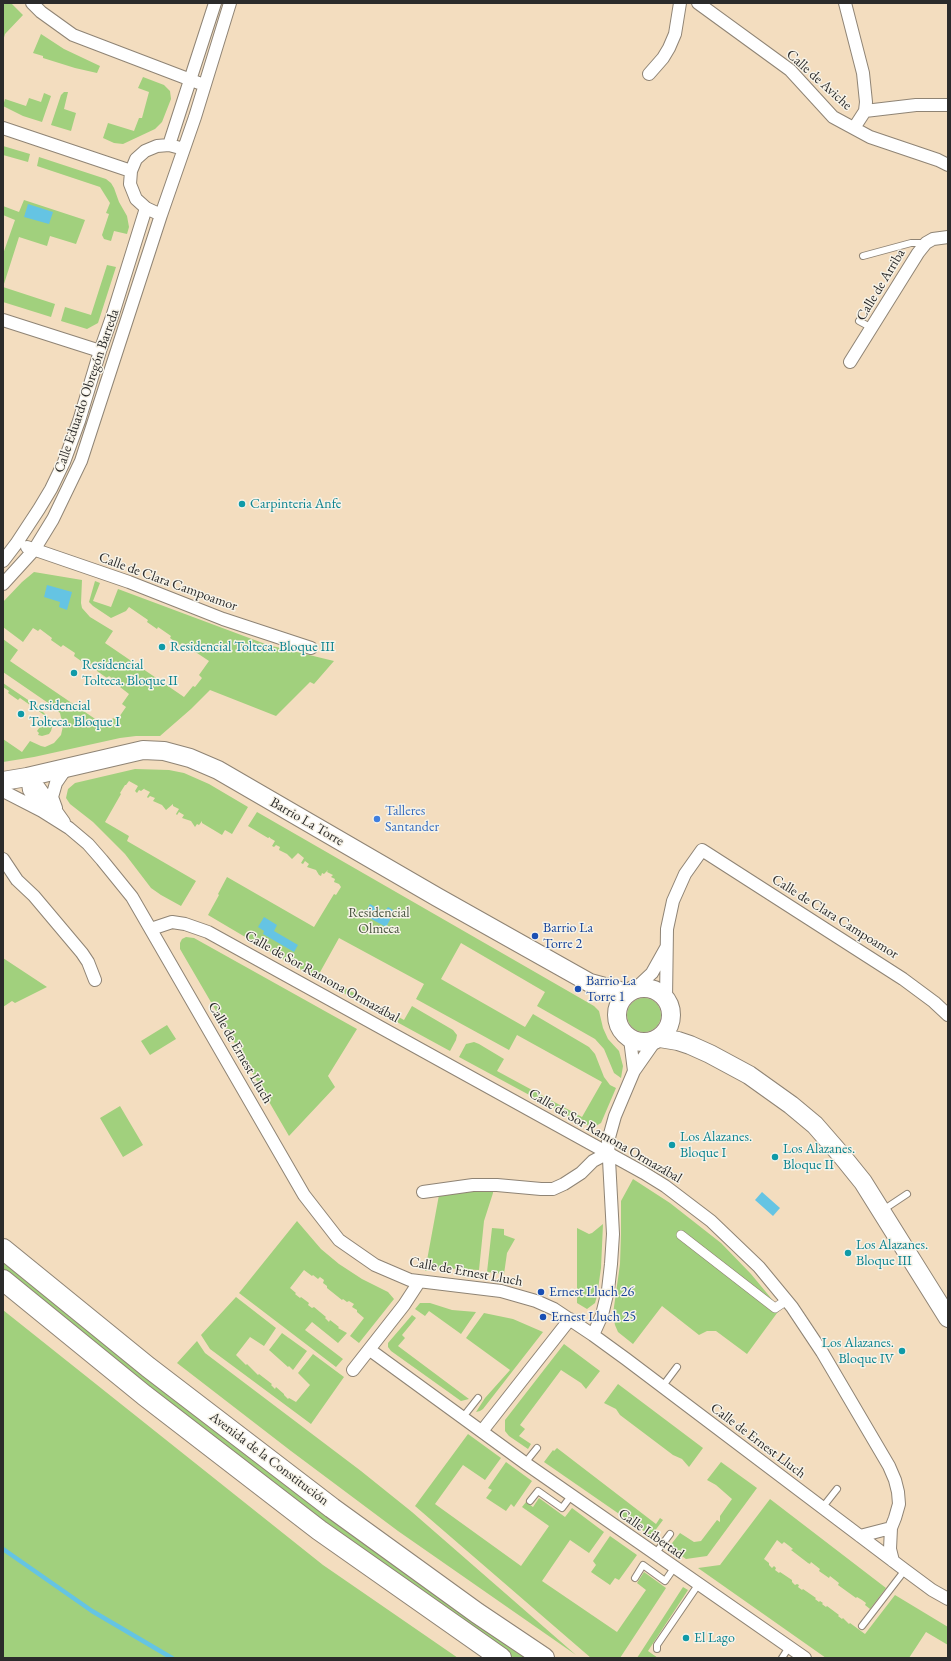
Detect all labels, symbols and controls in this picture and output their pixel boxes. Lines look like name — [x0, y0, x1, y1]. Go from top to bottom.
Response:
street label: Calle de Aviche — [783, 46, 855, 114]
street label: Calle de Arriba — [853, 246, 909, 324]
street label: Calle Eduardo Obregón Barreda — [51, 307, 123, 475]
place label: Carpinteria Anfe — [250, 496, 341, 512]
marker: Carpinteria Anfe — [237, 499, 247, 509]
street label: Calle de Clara Campoamor — [96, 549, 240, 615]
place label: Residencial Tolteca. Bloque III — [170, 639, 335, 655]
marker: Residencial Tolteca. Bloque III — [157, 642, 167, 652]
place label: Residencial Tolteca. Bloque II — [82, 657, 178, 690]
marker: Residencial Tolteca. Bloque II — [69, 668, 79, 678]
place label: Residencial Tolteca. Bloque I — [29, 698, 120, 730]
marker: Residencial Tolteca. Bloque I — [16, 709, 26, 719]
street label: Barrio La Torre — [267, 794, 347, 850]
place label: Talleres Santander — [385, 803, 439, 836]
marker: Talleres Santander — [372, 814, 382, 824]
street label: Calle de Clara Campoamor — [769, 871, 901, 963]
park label: Residencial Olmeca — [348, 905, 410, 938]
place label: Barrio La Torre 2 — [543, 920, 593, 952]
street label: Calle de Sor Ramona Ormazábal — [242, 927, 402, 1027]
marker: Barrio La Torre 2 — [530, 931, 540, 941]
place label: Barrio La Torre 1 — [586, 973, 636, 1006]
marker: Barrio La Torre 1 — [573, 984, 583, 994]
street label: Calle de Ernest Lluch — [204, 999, 276, 1107]
street label: Calle de Sor Ramona Ormazábal — [525, 1085, 685, 1187]
place label: Los Alazanes. Bloque I — [680, 1129, 752, 1162]
marker: Los Alazanes. Bloque I — [667, 1140, 677, 1150]
place label: Los Alazanes. Bloque II — [783, 1141, 855, 1174]
marker: Los Alazanes. Bloque II — [770, 1152, 780, 1162]
place label: Los Alazanes. Bloque III — [856, 1237, 928, 1270]
marker: Los Alazanes. Bloque III — [843, 1248, 853, 1258]
street label: Calle de Ernest Lluch — [408, 1254, 524, 1290]
place label: Ernest Lluch 26 — [549, 1284, 634, 1300]
marker: Ernest Lluch 26 — [536, 1287, 546, 1297]
place label: Ernest Lluch 25 — [551, 1309, 636, 1325]
marker: Ernest Lluch 25 — [538, 1312, 548, 1322]
place label: Los Alazanes. Bloque IV — [822, 1335, 894, 1368]
marker: Los Alazanes. Bloque IV — [897, 1346, 907, 1356]
street label: Calle de Ernest Lluch — [707, 1400, 809, 1482]
street label: Avenida de la Constitución — [206, 1409, 332, 1509]
street label: Calle Libertad — [615, 1505, 687, 1563]
place label: El Lago — [694, 1630, 735, 1646]
marker: El Lago — [681, 1633, 691, 1643]

